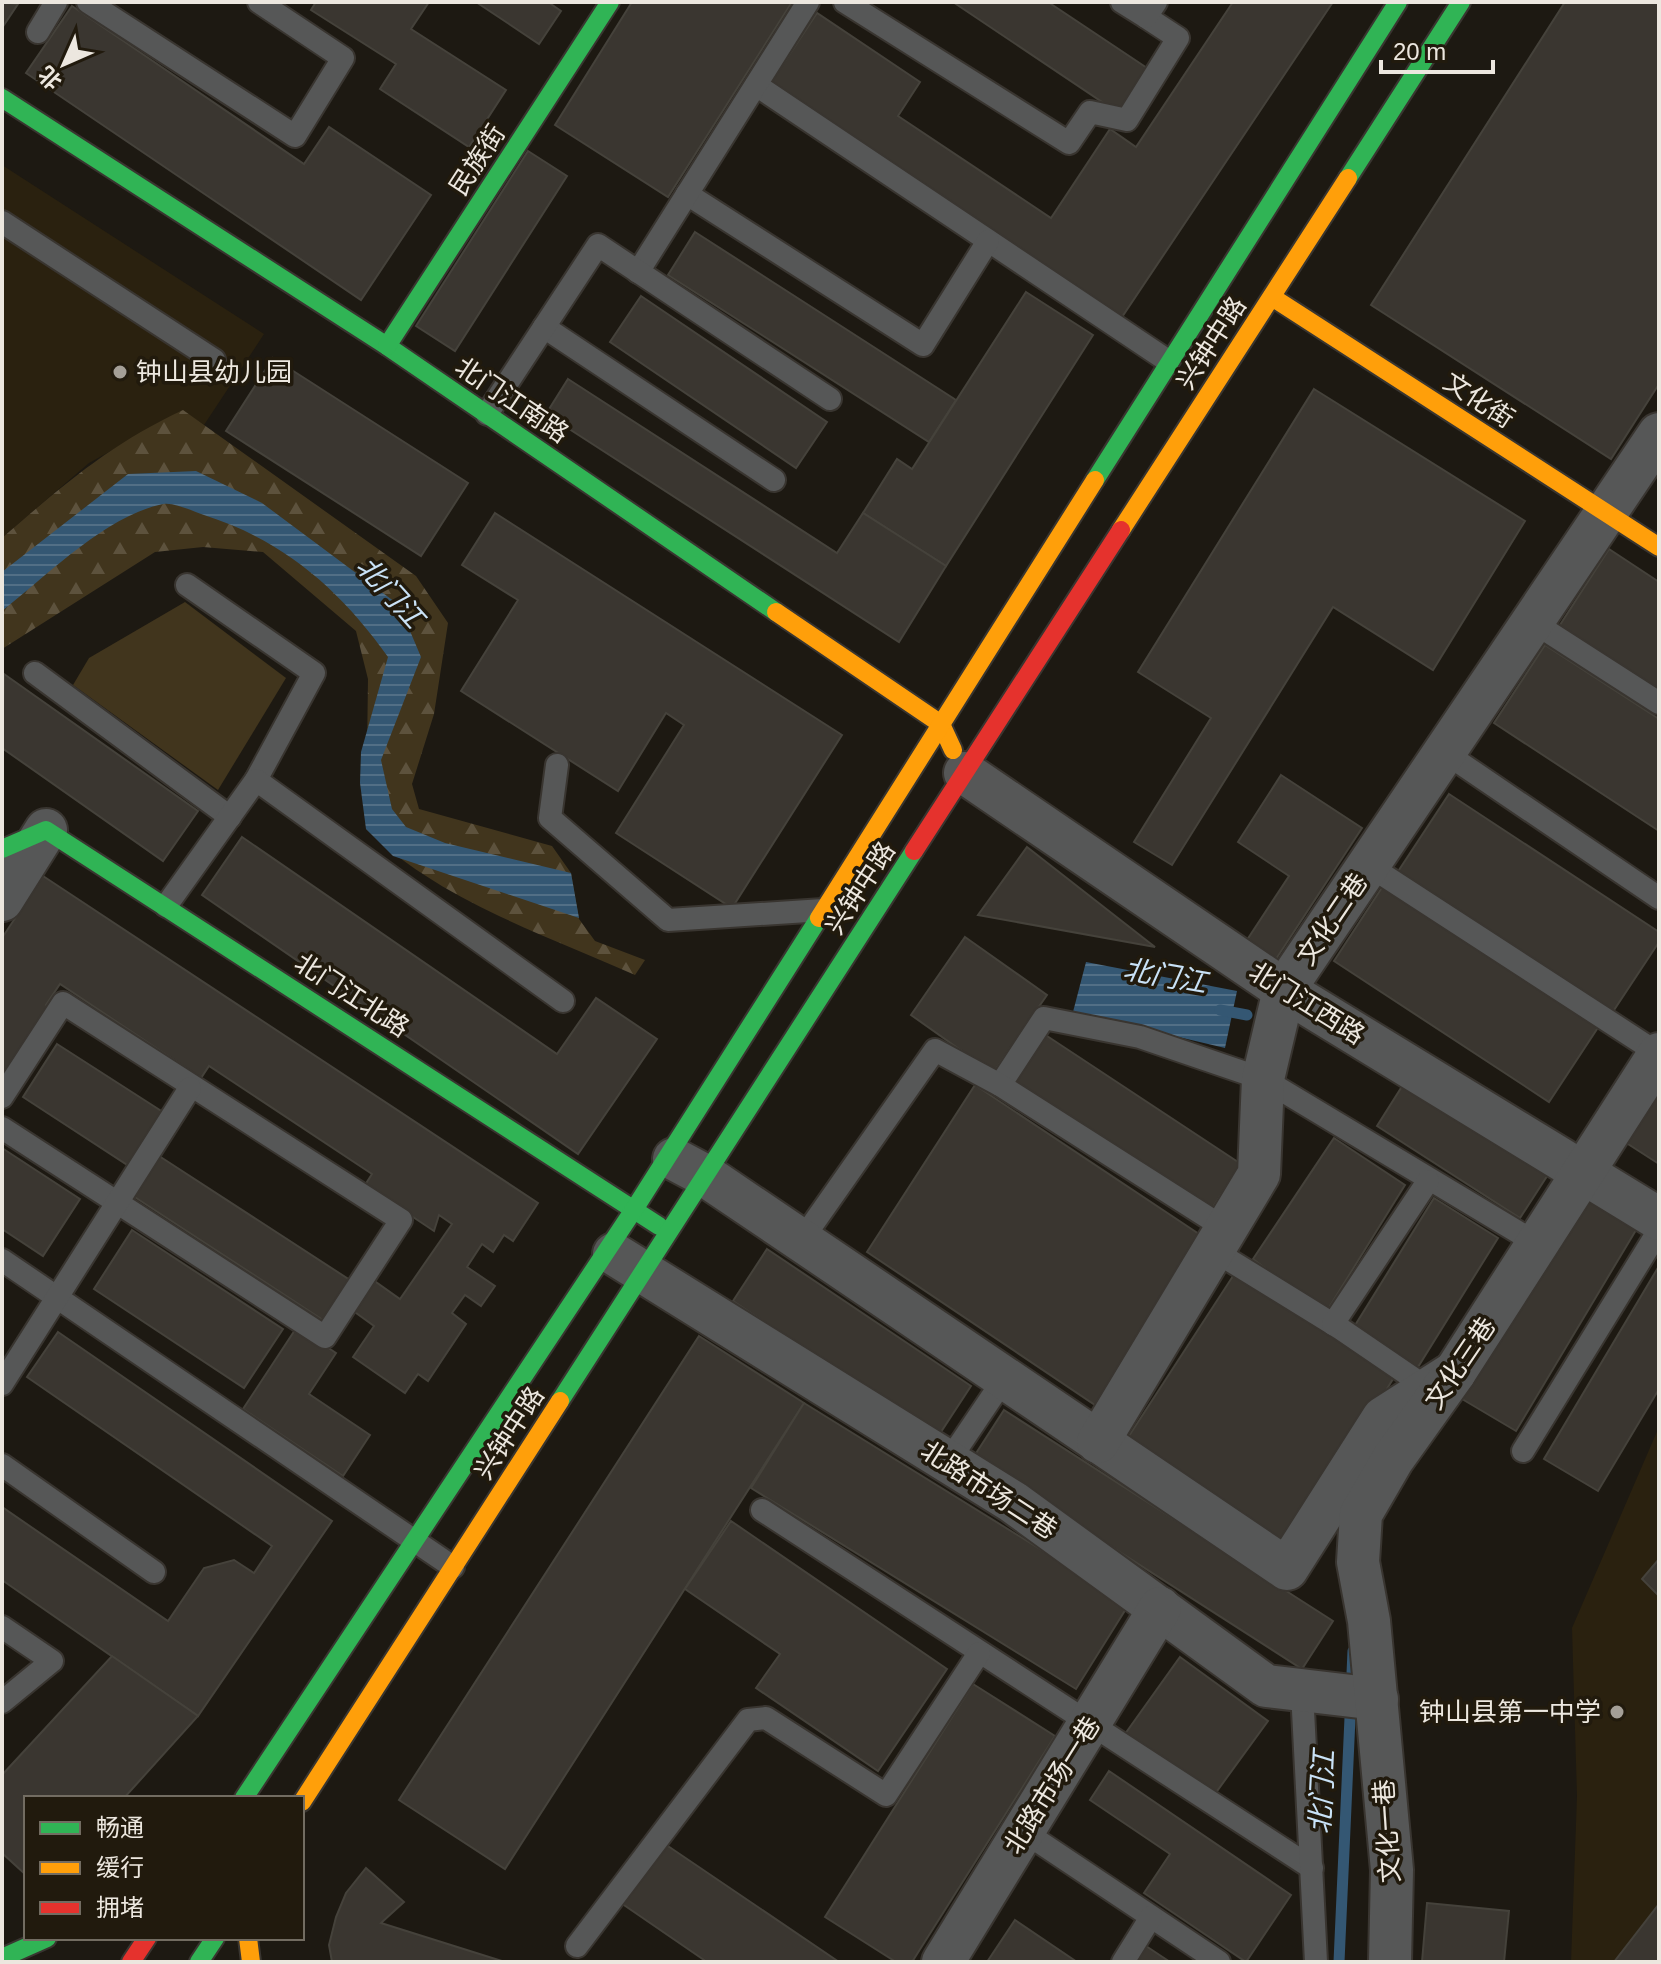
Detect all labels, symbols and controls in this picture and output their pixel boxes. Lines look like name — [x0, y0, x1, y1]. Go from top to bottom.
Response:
north arrow — [24, 24, 104, 104]
scale bar — [1381, 24, 1493, 74]
text: 20 m — [1393, 38, 1446, 65]
text: 北 — [34, 61, 67, 94]
street label: 民族街 — [443, 119, 511, 201]
street label: 兴钟中路 — [1170, 291, 1252, 395]
street label: 北门江南路 — [450, 351, 574, 449]
place label: 钟山县幼儿园 — [136, 357, 292, 387]
marker: 钟山县幼儿园 — [111, 363, 129, 381]
street label: 文化街 — [1438, 366, 1520, 434]
water label: 北门江 — [350, 550, 432, 636]
street label: 兴钟中路 — [819, 836, 901, 940]
street label: 文化二巷 — [1290, 867, 1374, 971]
street label: 北门江北路 — [289, 947, 415, 1043]
water label: 北门江 — [1121, 953, 1212, 999]
street label: 北门江西路 — [1244, 956, 1370, 1050]
street label: 文化三巷 — [1418, 1311, 1502, 1415]
street label: 兴钟中路 — [468, 1381, 550, 1485]
street label: 北路市场二巷 — [915, 1435, 1063, 1545]
place label: 钟山县第一中学 — [1419, 1697, 1601, 1727]
marker: 钟山县第一中学 — [1608, 1703, 1626, 1721]
street label: 北路市场一巷 — [998, 1711, 1106, 1859]
water label: 北门江 — [1304, 1746, 1340, 1835]
street label: 文化一巷 — [1368, 1778, 1406, 1884]
legend — [24, 1796, 304, 1940]
text: 畅通 — [96, 1814, 144, 1841]
text: 缓行 — [96, 1854, 144, 1881]
text: 拥堵 — [96, 1894, 144, 1921]

